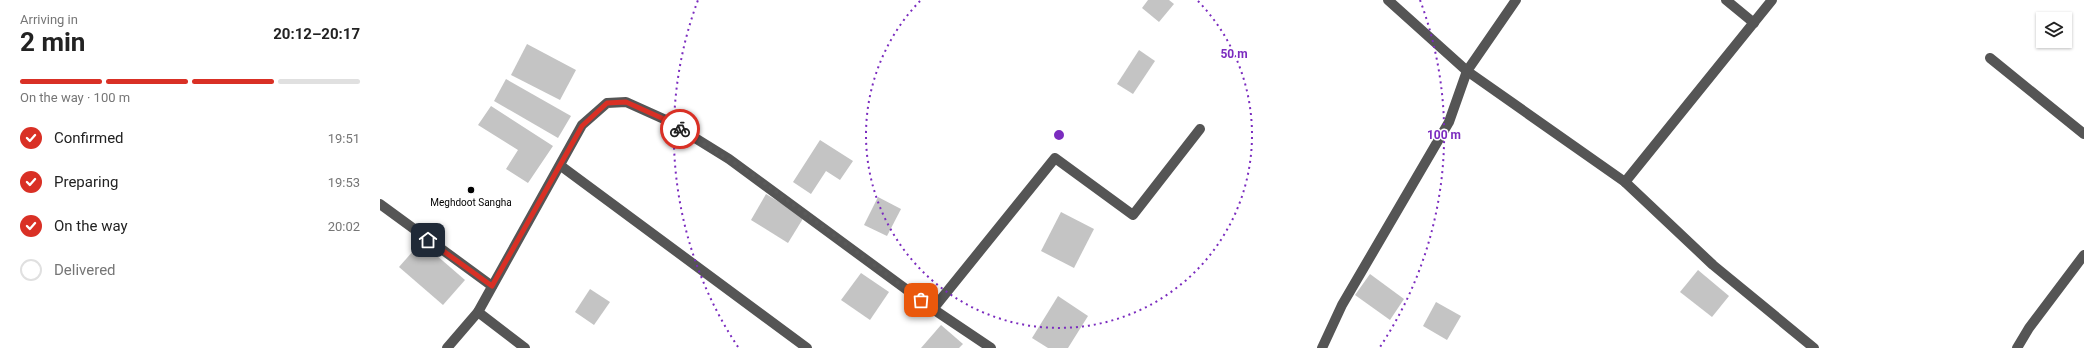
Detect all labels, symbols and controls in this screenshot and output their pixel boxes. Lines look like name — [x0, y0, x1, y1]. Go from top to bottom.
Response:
text: Arriving in — [20, 12, 78, 27]
map controls — [2036, 12, 2072, 48]
button: layers — [2036, 12, 2072, 48]
text: 20:12–20:17 — [273, 25, 360, 43]
text: 2 min — [20, 27, 85, 57]
text: 50 m — [1220, 47, 1248, 61]
text: On the way · 100 m — [20, 90, 130, 105]
courier — [660, 109, 700, 149]
icon: bike — [669, 118, 691, 140]
icon: check — [20, 127, 42, 149]
centre of rings — [1052, 128, 1066, 142]
text: 100 m — [1427, 128, 1461, 142]
text: Confirmed — [54, 129, 124, 147]
text: 19:51 — [328, 131, 360, 146]
icon: check — [20, 171, 42, 193]
text: Preparing — [54, 173, 118, 191]
text: 19:53 — [328, 175, 360, 190]
marker: Meghdoot Sangha — [466, 185, 476, 195]
place label: Meghdoot Sangha — [430, 197, 512, 208]
icon: check — [20, 215, 42, 237]
text: On the way — [54, 217, 128, 235]
text: 20:02 — [328, 219, 360, 234]
pin — [411, 223, 445, 257]
icon: home — [417, 229, 439, 251]
text: Delivered — [54, 261, 116, 279]
pin — [904, 283, 938, 317]
icon: bag — [910, 289, 932, 311]

